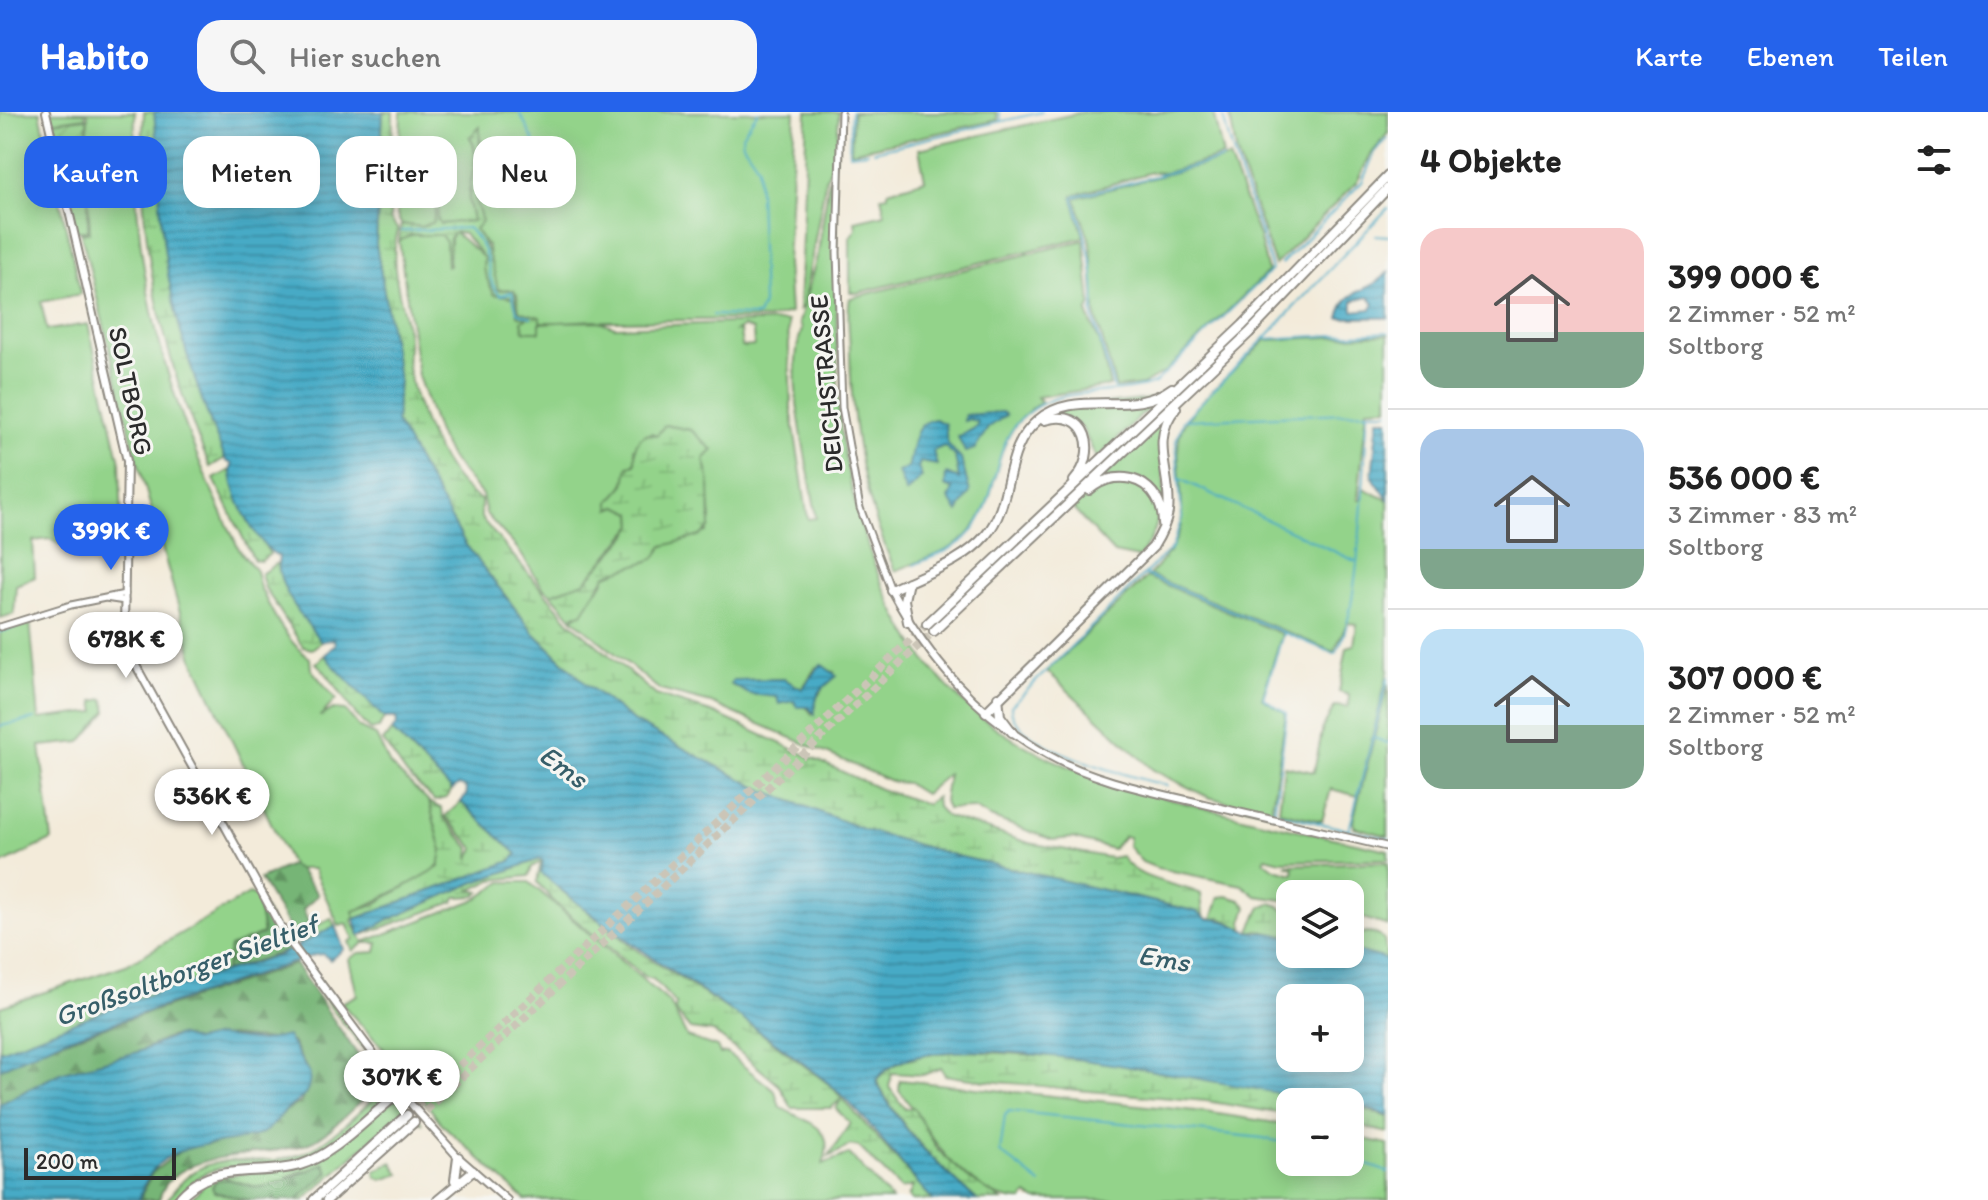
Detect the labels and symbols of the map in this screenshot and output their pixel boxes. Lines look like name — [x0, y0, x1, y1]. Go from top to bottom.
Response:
street label: DEICHSTRASSE — [802, 294, 850, 474]
street label: SOLTBORG — [102, 324, 160, 458]
pin: 399K € — [46, 504, 176, 572]
pin: 678K € — [61, 612, 191, 680]
water label: Ems — [533, 737, 596, 796]
pin: 536K € — [147, 769, 277, 837]
water label: Großsoltborger Sieltief — [50, 905, 326, 1033]
water label: Ems — [1136, 937, 1194, 979]
pin: 307K € — [337, 1050, 467, 1118]
scale bar — [24, 1144, 176, 1180]

